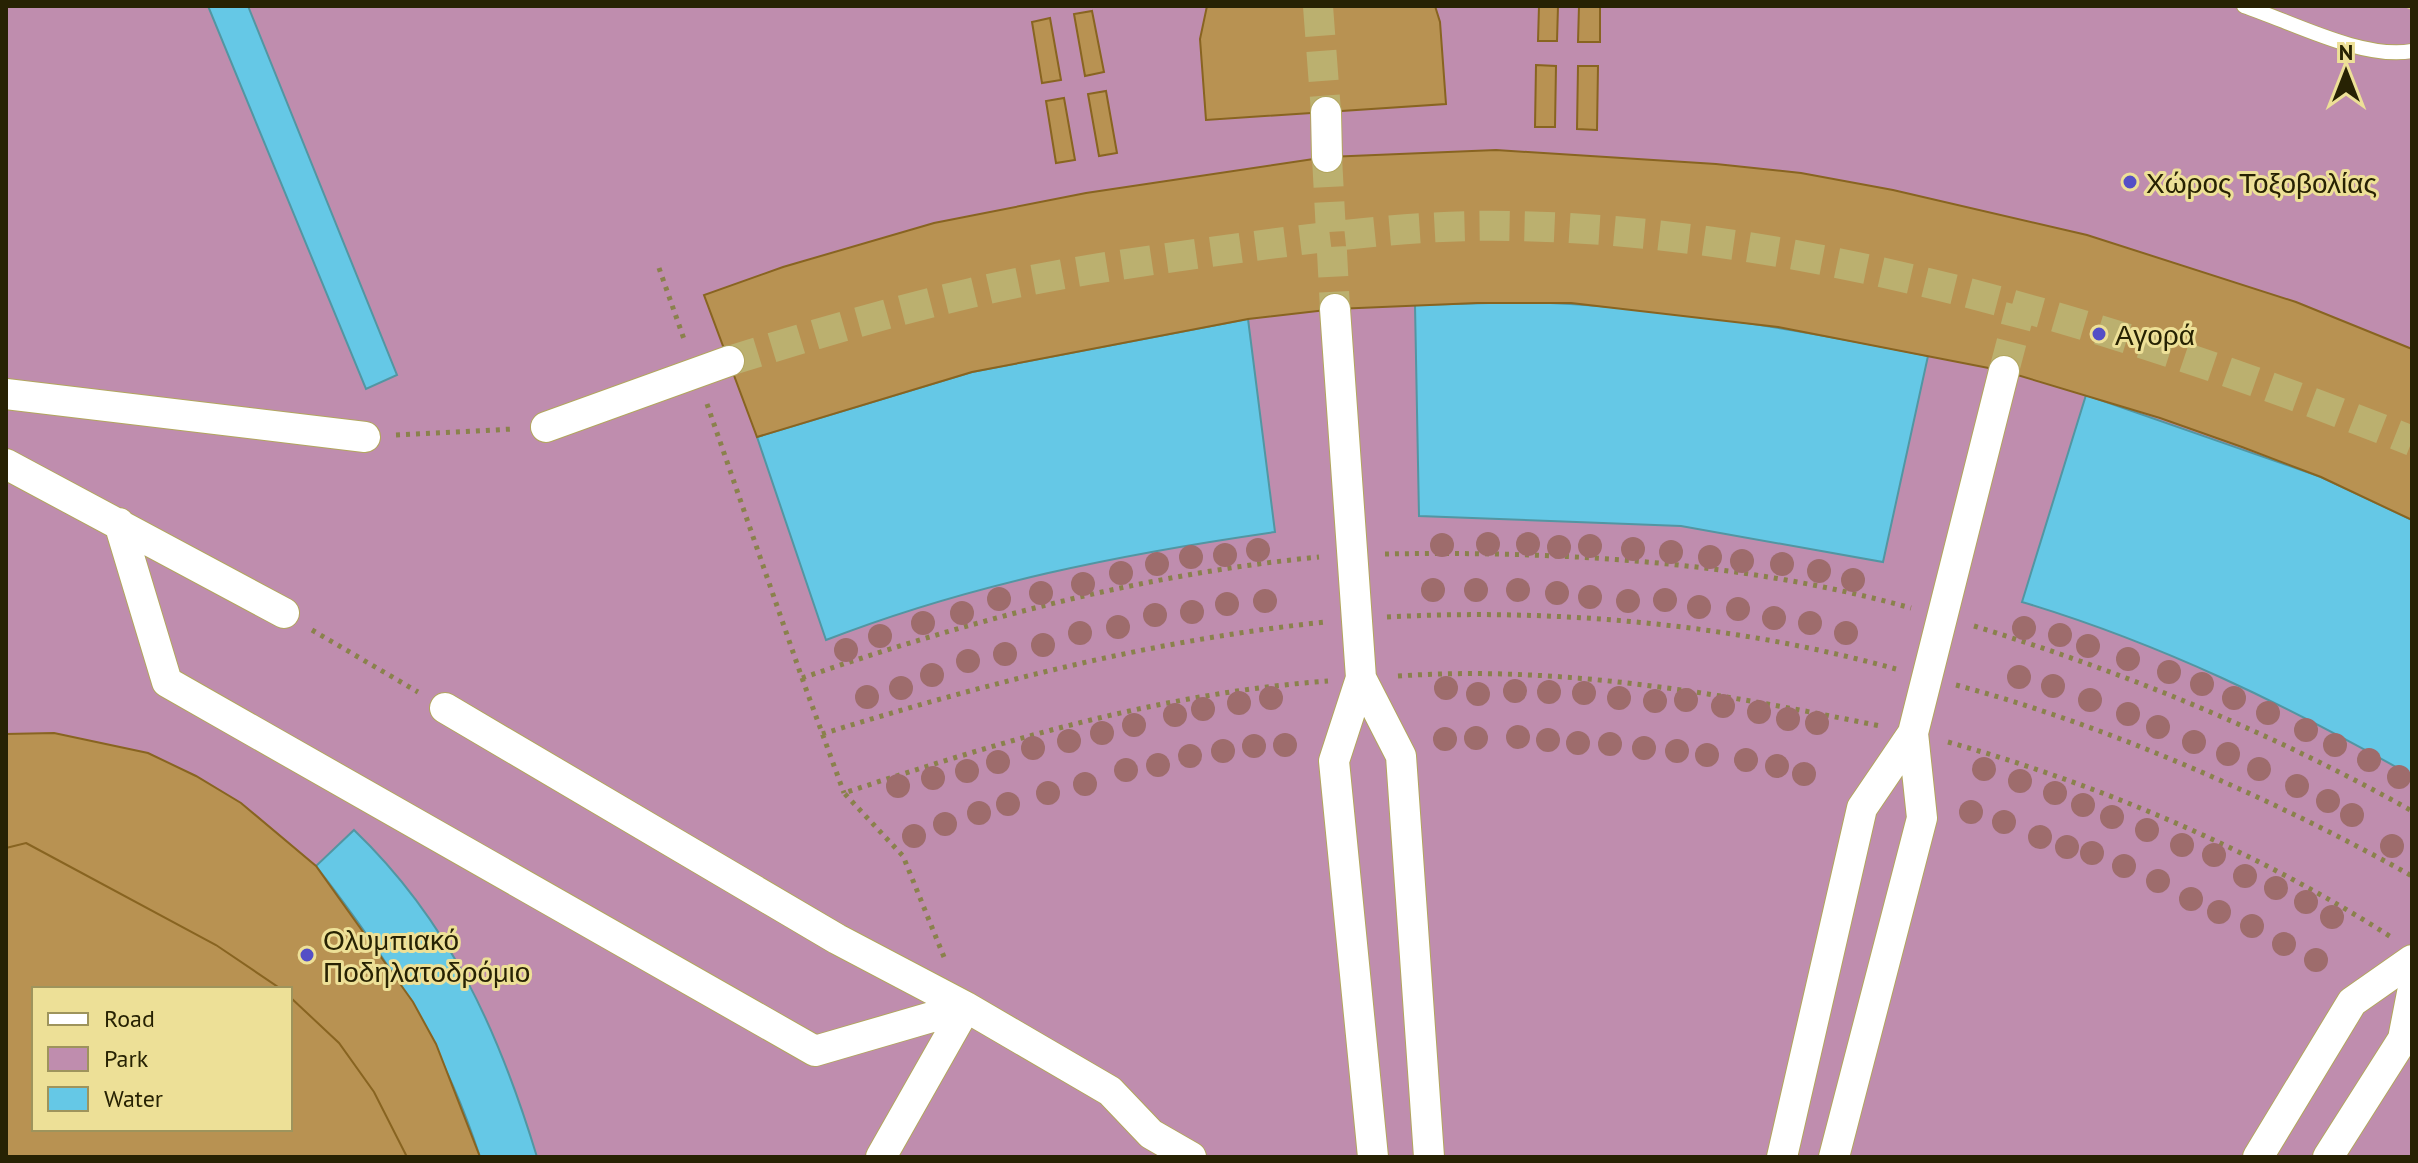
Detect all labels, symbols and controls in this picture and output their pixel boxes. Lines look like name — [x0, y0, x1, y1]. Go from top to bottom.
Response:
north arrow — [2306, 32, 2386, 112]
text: N — [2339, 38, 2353, 66]
place label: Χώρος Τοξοβολίας — [2146, 164, 2377, 201]
marker: Χώρος Τοξοβολίας — [2121, 173, 2139, 191]
place label: Αγορά — [2115, 316, 2195, 353]
marker: Αγορά — [2090, 325, 2108, 343]
place label: Ολυμπιακό Ποδηλατοδρόμιο — [323, 921, 530, 990]
marker: Ολυμπιακό Ποδηλατοδρόμιο — [298, 946, 316, 964]
legend — [32, 987, 292, 1131]
text: Road — [104, 1003, 155, 1034]
text: Park — [104, 1043, 149, 1074]
text: Water — [104, 1083, 163, 1114]

